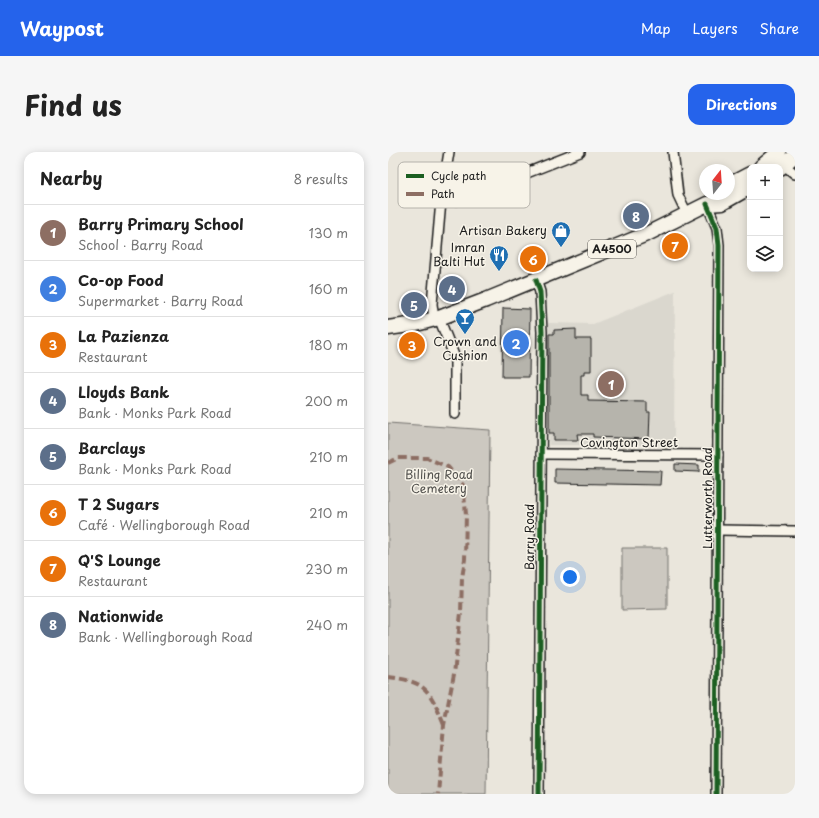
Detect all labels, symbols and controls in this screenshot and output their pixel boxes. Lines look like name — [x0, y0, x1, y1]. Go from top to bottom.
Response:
text: Waypost — [20, 14, 104, 42]
text: Map — [641, 18, 671, 39]
text: Layers — [693, 18, 738, 39]
text: Share — [760, 18, 799, 39]
text: Find us — [24, 83, 122, 126]
button: Directions — [688, 84, 795, 125]
legend — [398, 162, 530, 208]
north arrow — [699, 164, 735, 200]
map controls — [747, 164, 783, 272]
button: + — [747, 164, 783, 200]
text: Nearby — [40, 165, 102, 191]
text: Cycle path — [431, 167, 486, 184]
text: 8 results — [294, 169, 348, 188]
text: Path — [431, 185, 455, 202]
button: − — [747, 200, 783, 236]
pin: 8 — [623, 201, 649, 231]
text: Barry Primary School — [78, 212, 244, 235]
shop icon: Artisan Bakery — [550, 220, 572, 248]
place label: Artisan Bakery — [459, 221, 547, 239]
text: 1 — [50, 223, 56, 242]
text: 130 m — [309, 223, 348, 242]
pin: 7 — [662, 231, 688, 261]
text: School · Barry Road — [78, 235, 203, 254]
button: layers — [747, 236, 783, 272]
place label: Imran Balti Hut — [433, 238, 485, 270]
road number: A4500 — [588, 240, 636, 258]
restaurant icon: Imran Balti Hut — [488, 244, 510, 272]
pin: 6 — [520, 244, 546, 274]
text: Co-op Food — [78, 268, 163, 291]
pin: 4 — [439, 274, 465, 304]
text: 2 — [48, 279, 58, 298]
text: 160 m — [309, 279, 348, 298]
pin: 5 — [401, 290, 427, 320]
text: Supermarket · Barry Road — [78, 291, 243, 310]
bar icon: Crown and Cushion — [454, 307, 476, 335]
text: La Pazienza — [78, 324, 169, 347]
pin: 2 — [503, 328, 529, 358]
pin: 3 — [399, 330, 425, 360]
place label: Crown and Cushion — [433, 332, 497, 364]
text: 3 — [49, 335, 57, 354]
text: 180 m — [309, 335, 348, 354]
text: Restaurant — [78, 347, 148, 366]
pin: 1 — [598, 369, 624, 399]
text: Lloyds Bank — [78, 380, 169, 403]
text: 4 — [49, 391, 57, 410]
text: 200 m — [305, 391, 348, 410]
text: Bank · Monks Park Road — [78, 403, 232, 422]
street label: Covington Street — [580, 433, 678, 451]
text: Barclays — [78, 436, 145, 459]
text: 5 — [49, 447, 57, 466]
text: 210 m — [309, 447, 348, 466]
street label: Lutterworth Road — [698, 447, 716, 549]
text: Bank · Monks Park Road — [78, 459, 232, 478]
park label: Billing Road Cemetery — [405, 465, 473, 497]
text: T 2 Sugars — [78, 492, 159, 515]
text: 6 — [48, 503, 58, 522]
text: 210 m — [309, 503, 348, 522]
street label: Barry Road — [520, 504, 538, 570]
text: Café · Wellingborough Road — [78, 515, 250, 534]
text: Q'S Lounge — [78, 548, 161, 571]
text: 7 — [49, 559, 57, 578]
text: 230 m — [306, 559, 348, 578]
your location — [560, 567, 580, 587]
text: Restaurant — [78, 571, 148, 590]
text: Nationwide — [78, 604, 163, 627]
text: 8 — [49, 615, 57, 634]
text: 240 m — [306, 615, 348, 634]
text: Bank · Wellingborough Road — [78, 627, 253, 646]

